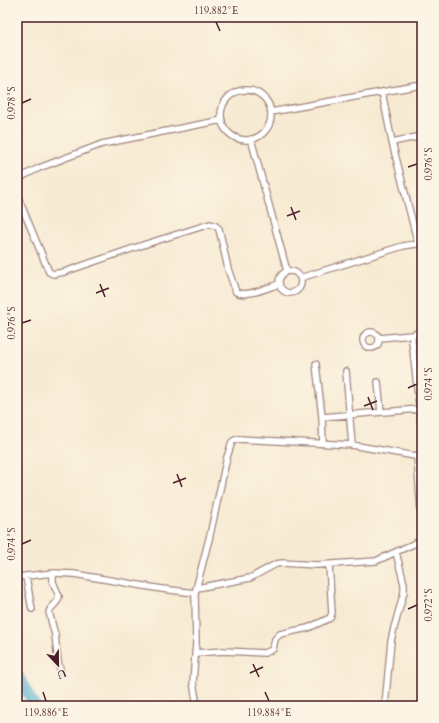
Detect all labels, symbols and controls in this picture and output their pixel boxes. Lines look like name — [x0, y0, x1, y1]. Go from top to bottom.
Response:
text: 119.882°E — [194, 4, 238, 18]
text: 0.978°S — [5, 86, 19, 120]
text: 0.976°S — [422, 147, 436, 181]
text: 0.976°S — [5, 306, 19, 340]
text: 0.974°S — [422, 367, 436, 401]
text: 0.974°S — [5, 527, 19, 561]
text: 0.972°S — [422, 588, 436, 622]
north arrow — [38, 645, 78, 685]
text: U — [55, 665, 69, 682]
text: 119.886°E — [24, 706, 68, 720]
text: 119.884°E — [247, 706, 291, 720]

